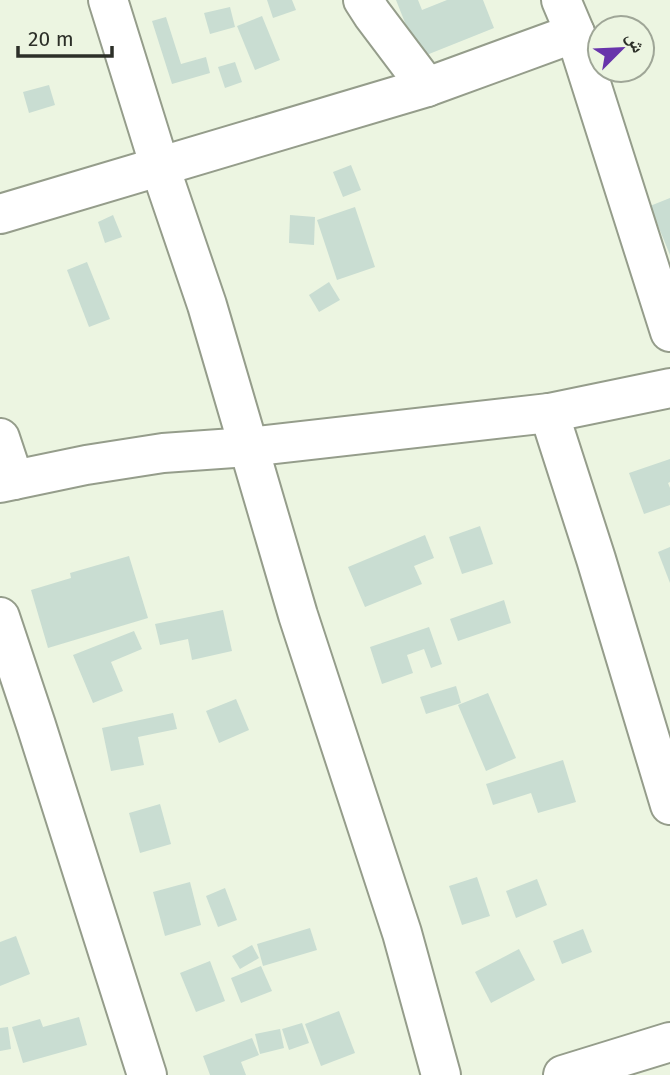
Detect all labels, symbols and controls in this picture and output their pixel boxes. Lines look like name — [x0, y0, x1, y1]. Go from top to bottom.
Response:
scale bar — [18, 14, 112, 58]
north arrow — [586, 14, 656, 84]
text: 20 m — [28, 26, 74, 52]
text: ش — [621, 28, 651, 56]

